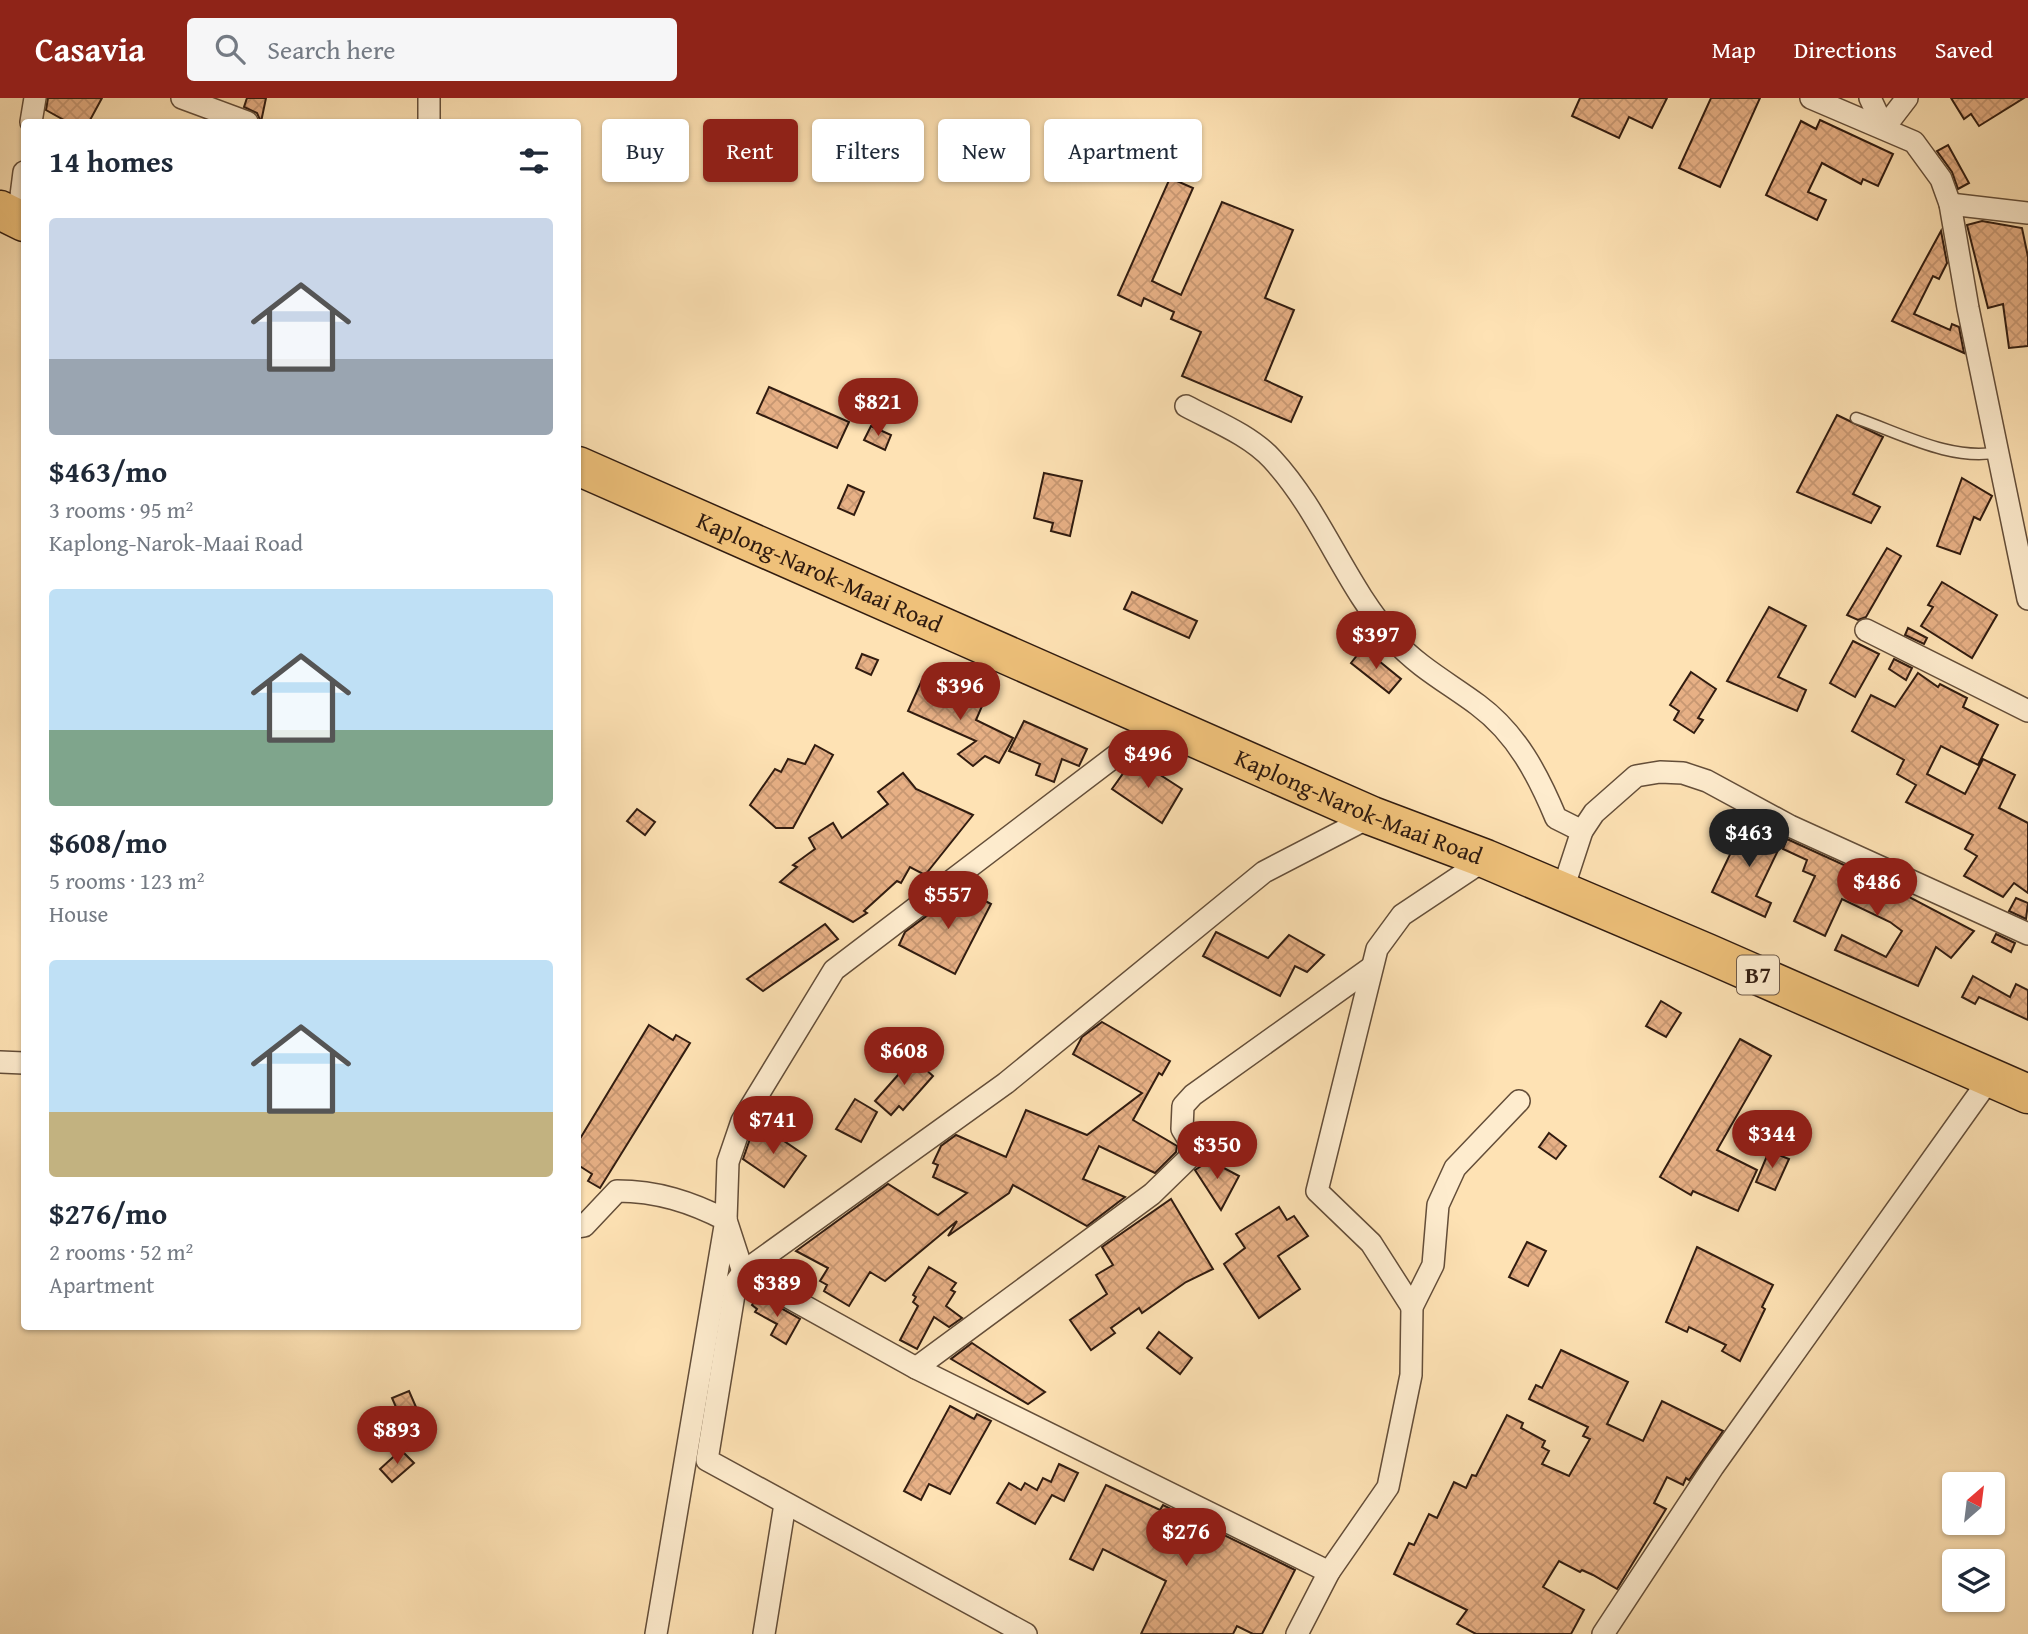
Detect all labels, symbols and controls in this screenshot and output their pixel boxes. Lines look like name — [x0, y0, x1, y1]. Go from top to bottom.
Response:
search box — [187, 18, 677, 81]
text: Casavia — [35, 25, 145, 73]
icon: search — [211, 30, 249, 68]
text: Search here — [267, 30, 396, 69]
text: Map — [1712, 32, 1756, 67]
text: Directions — [1794, 32, 1897, 67]
text: Saved — [1935, 32, 1993, 67]
chip: Buy — [602, 119, 689, 182]
chip: Rent — [703, 119, 798, 182]
chip: Filters — [812, 119, 924, 182]
chip: New — [938, 119, 1030, 182]
chip: Apartment — [1044, 119, 1202, 182]
text: 14 homes — [49, 139, 174, 183]
icon: filters — [515, 142, 553, 180]
icon: home — [238, 264, 364, 390]
pin: $821 — [837, 378, 919, 438]
text: $821 — [854, 384, 902, 417]
text: $463/mo — [49, 449, 167, 493]
text: 3 rooms · 95 m² — [49, 493, 193, 526]
street label: Kaplong-Narok-Maai Road — [691, 503, 948, 642]
text: Kaplong-Narok-Maai Road — [49, 526, 303, 559]
pin: $397 — [1335, 612, 1417, 671]
text: $397 — [1352, 617, 1400, 650]
icon: home — [238, 635, 364, 761]
pin: $396 — [919, 662, 1001, 722]
text: $396 — [936, 668, 984, 701]
pin: $496 — [1107, 730, 1189, 790]
text: $496 — [1124, 736, 1172, 769]
street label: Kaplong-Narok-Maai Road — [1229, 740, 1488, 873]
pin: $463 — [1708, 810, 1790, 869]
text: $463 — [1725, 815, 1773, 848]
text: $608/mo — [49, 820, 167, 864]
pin: $486 — [1836, 858, 1918, 918]
text: 5 rooms · 123 m² — [49, 864, 204, 897]
text: $486 — [1853, 864, 1901, 897]
pin: $557 — [907, 872, 989, 931]
text: $557 — [924, 877, 972, 910]
text: House — [49, 897, 108, 930]
road number: B7 — [1737, 956, 1779, 995]
icon: home — [238, 1006, 364, 1132]
pin: $608 — [863, 1028, 945, 1087]
text: $608 — [880, 1033, 928, 1066]
pin: $741 — [732, 1096, 814, 1156]
text: $741 — [749, 1102, 797, 1135]
pin: $344 — [1731, 1110, 1813, 1170]
text: $344 — [1748, 1116, 1796, 1149]
pin: $350 — [1176, 1122, 1258, 1181]
text: $350 — [1193, 1127, 1241, 1160]
text: $276/mo — [49, 1191, 167, 1235]
text: 2 rooms · 52 m² — [49, 1235, 193, 1268]
pin: $389 — [736, 1260, 818, 1319]
text: $389 — [753, 1265, 801, 1298]
text: Apartment — [49, 1268, 154, 1301]
pin: $893 — [356, 1406, 438, 1466]
text: $893 — [373, 1412, 421, 1445]
north arrow — [1942, 1472, 2006, 1535]
map controls — [1942, 1472, 2005, 1612]
pin: $276 — [1145, 1508, 1227, 1568]
text: $276 — [1162, 1514, 1210, 1547]
button: layers — [1942, 1549, 2005, 1612]

